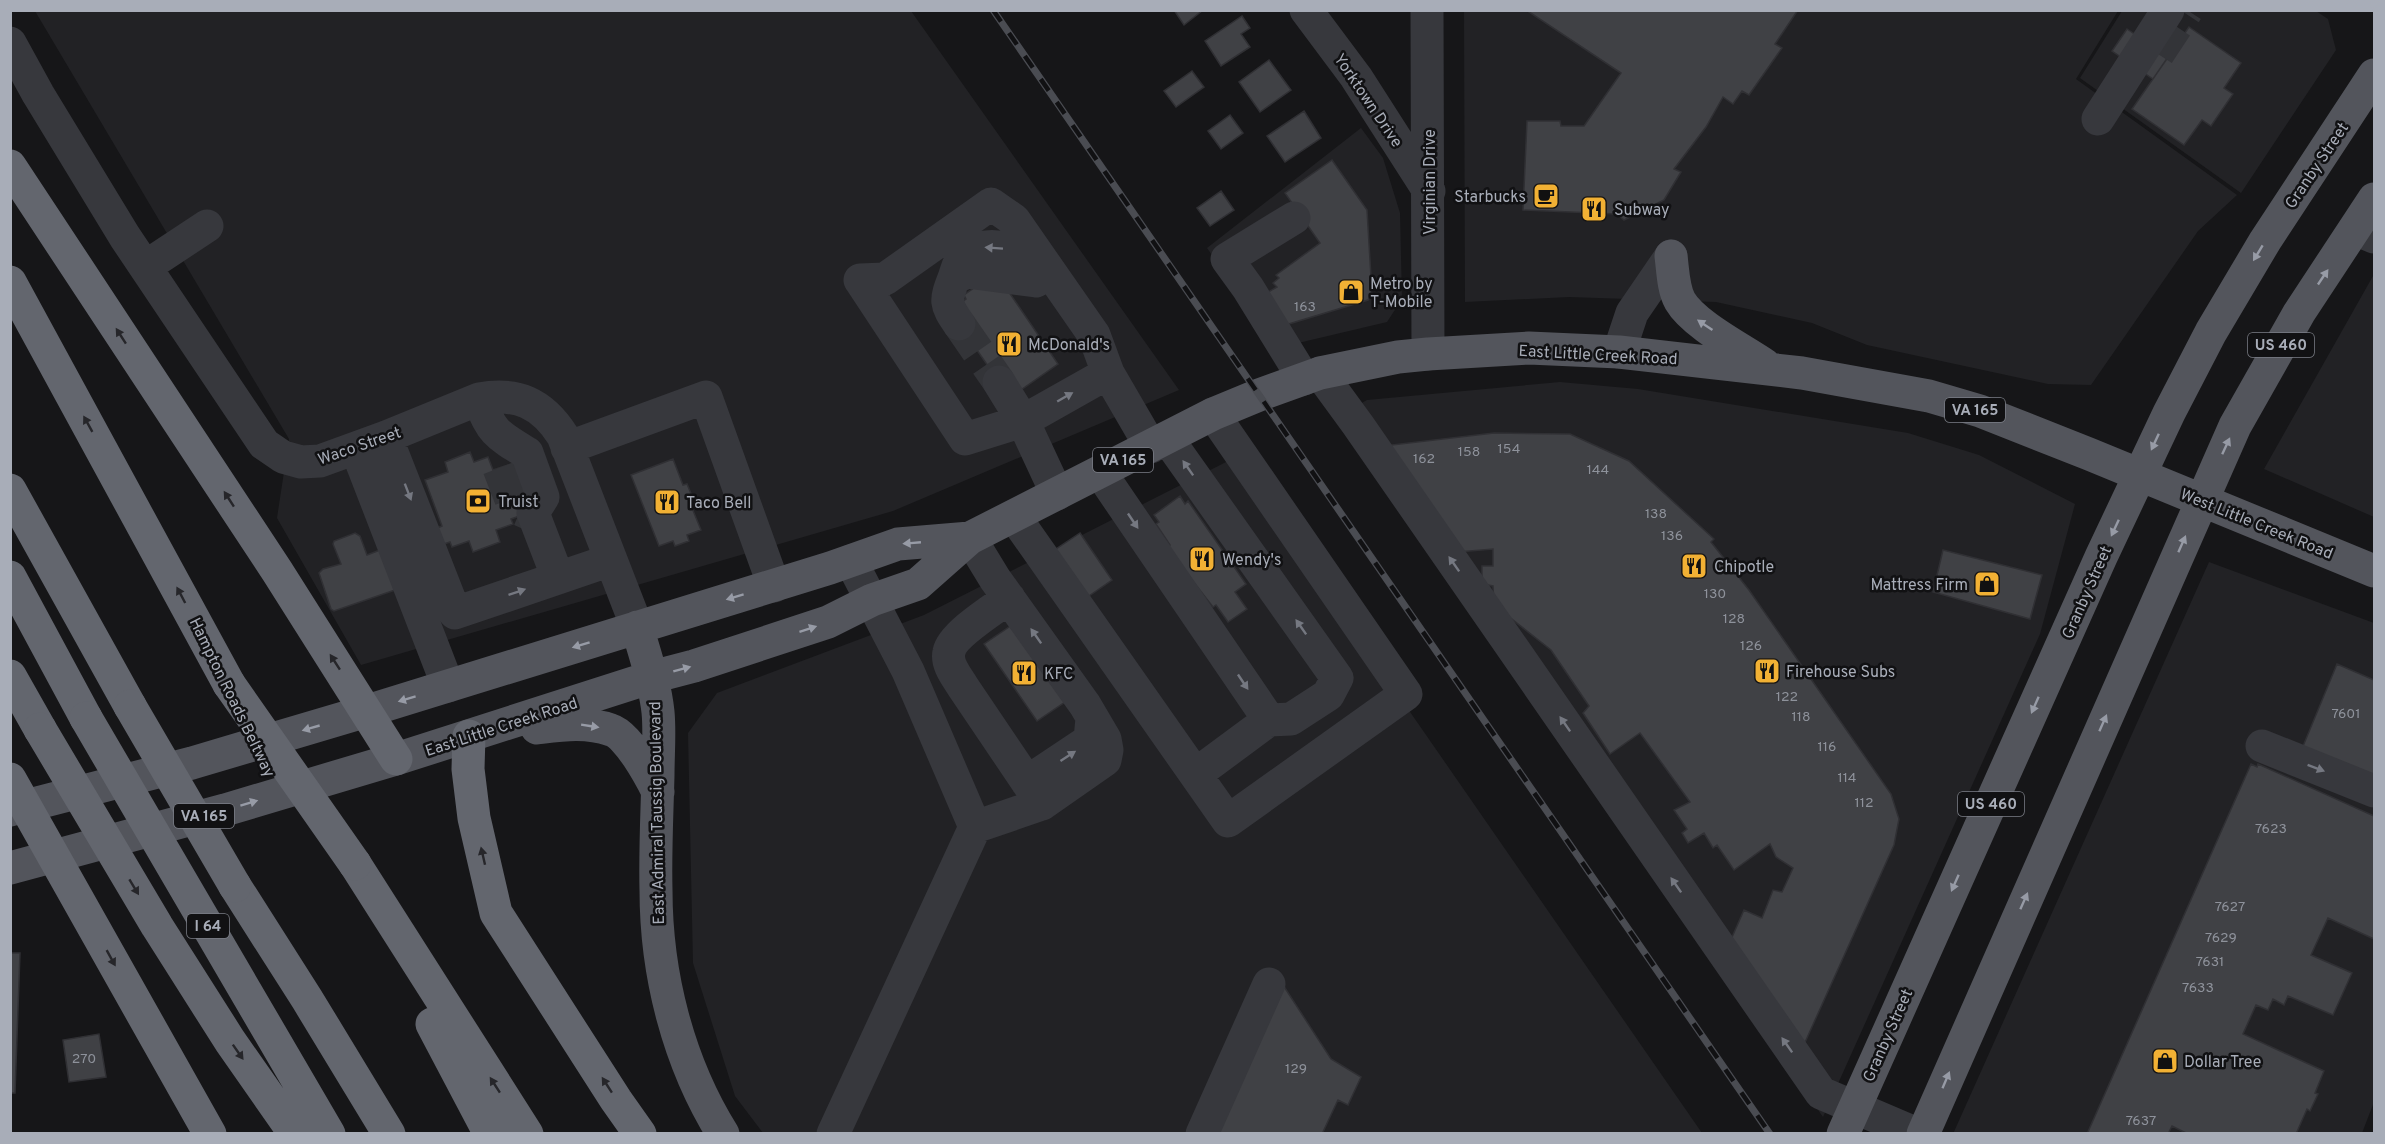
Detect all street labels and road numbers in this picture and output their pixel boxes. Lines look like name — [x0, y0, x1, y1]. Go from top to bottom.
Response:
street label: Yorktown Drive — [1329, 50, 1406, 152]
street label: Granby Street — [2281, 119, 2354, 213]
street label: Virginian Drive — [1421, 129, 1441, 235]
road number: US 460 — [2248, 333, 2314, 357]
street label: East Little Creek Road — [1518, 342, 1678, 370]
road number: VA 165 — [1945, 398, 2005, 422]
street label: Waco Street — [315, 423, 404, 470]
road number: VA 165 — [1093, 448, 1153, 472]
street label: West Little Creek Road — [2177, 485, 2335, 565]
street label: Granby Street — [2058, 543, 2117, 642]
street label: Hampton Roads Beltway — [184, 615, 279, 781]
street label: East Little Creek Road — [423, 694, 580, 762]
street label: East Admiral Taussig Boulevard — [646, 701, 670, 925]
road number: US 460 — [1958, 792, 2024, 816]
road number: VA 165 — [174, 804, 234, 828]
road number: I 64 — [187, 914, 229, 938]
street label: Granby Street — [1859, 986, 1918, 1085]

